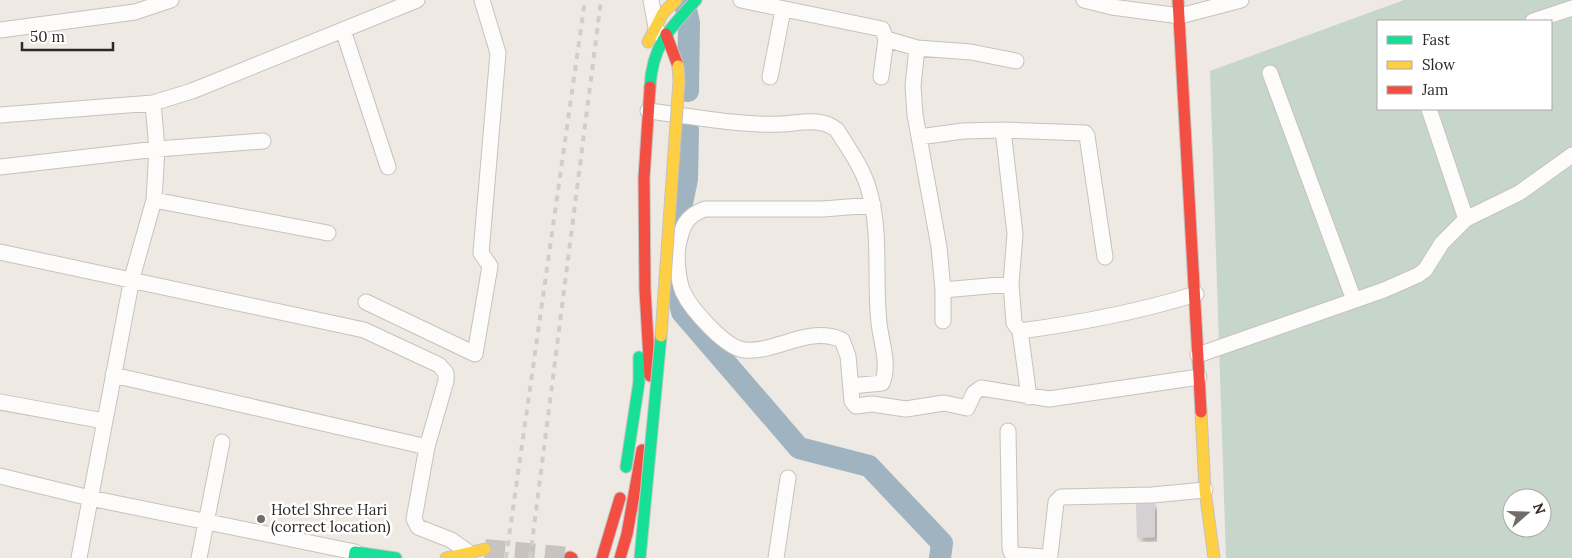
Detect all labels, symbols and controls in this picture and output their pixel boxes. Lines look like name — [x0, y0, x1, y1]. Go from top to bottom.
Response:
scale bar — [22, 20, 114, 52]
legend — [1377, 20, 1552, 110]
text: 50 m — [30, 27, 65, 46]
text: Fast — [1422, 30, 1450, 49]
text: Slow — [1422, 55, 1455, 74]
text: Jam — [1421, 80, 1449, 99]
north arrow — [1502, 488, 1552, 538]
place label: Hotel Shree Hari (correct location) — [271, 500, 391, 537]
text: N — [1529, 500, 1550, 517]
marker: Hotel Shree Hari (correct location) — [255, 513, 267, 525]

